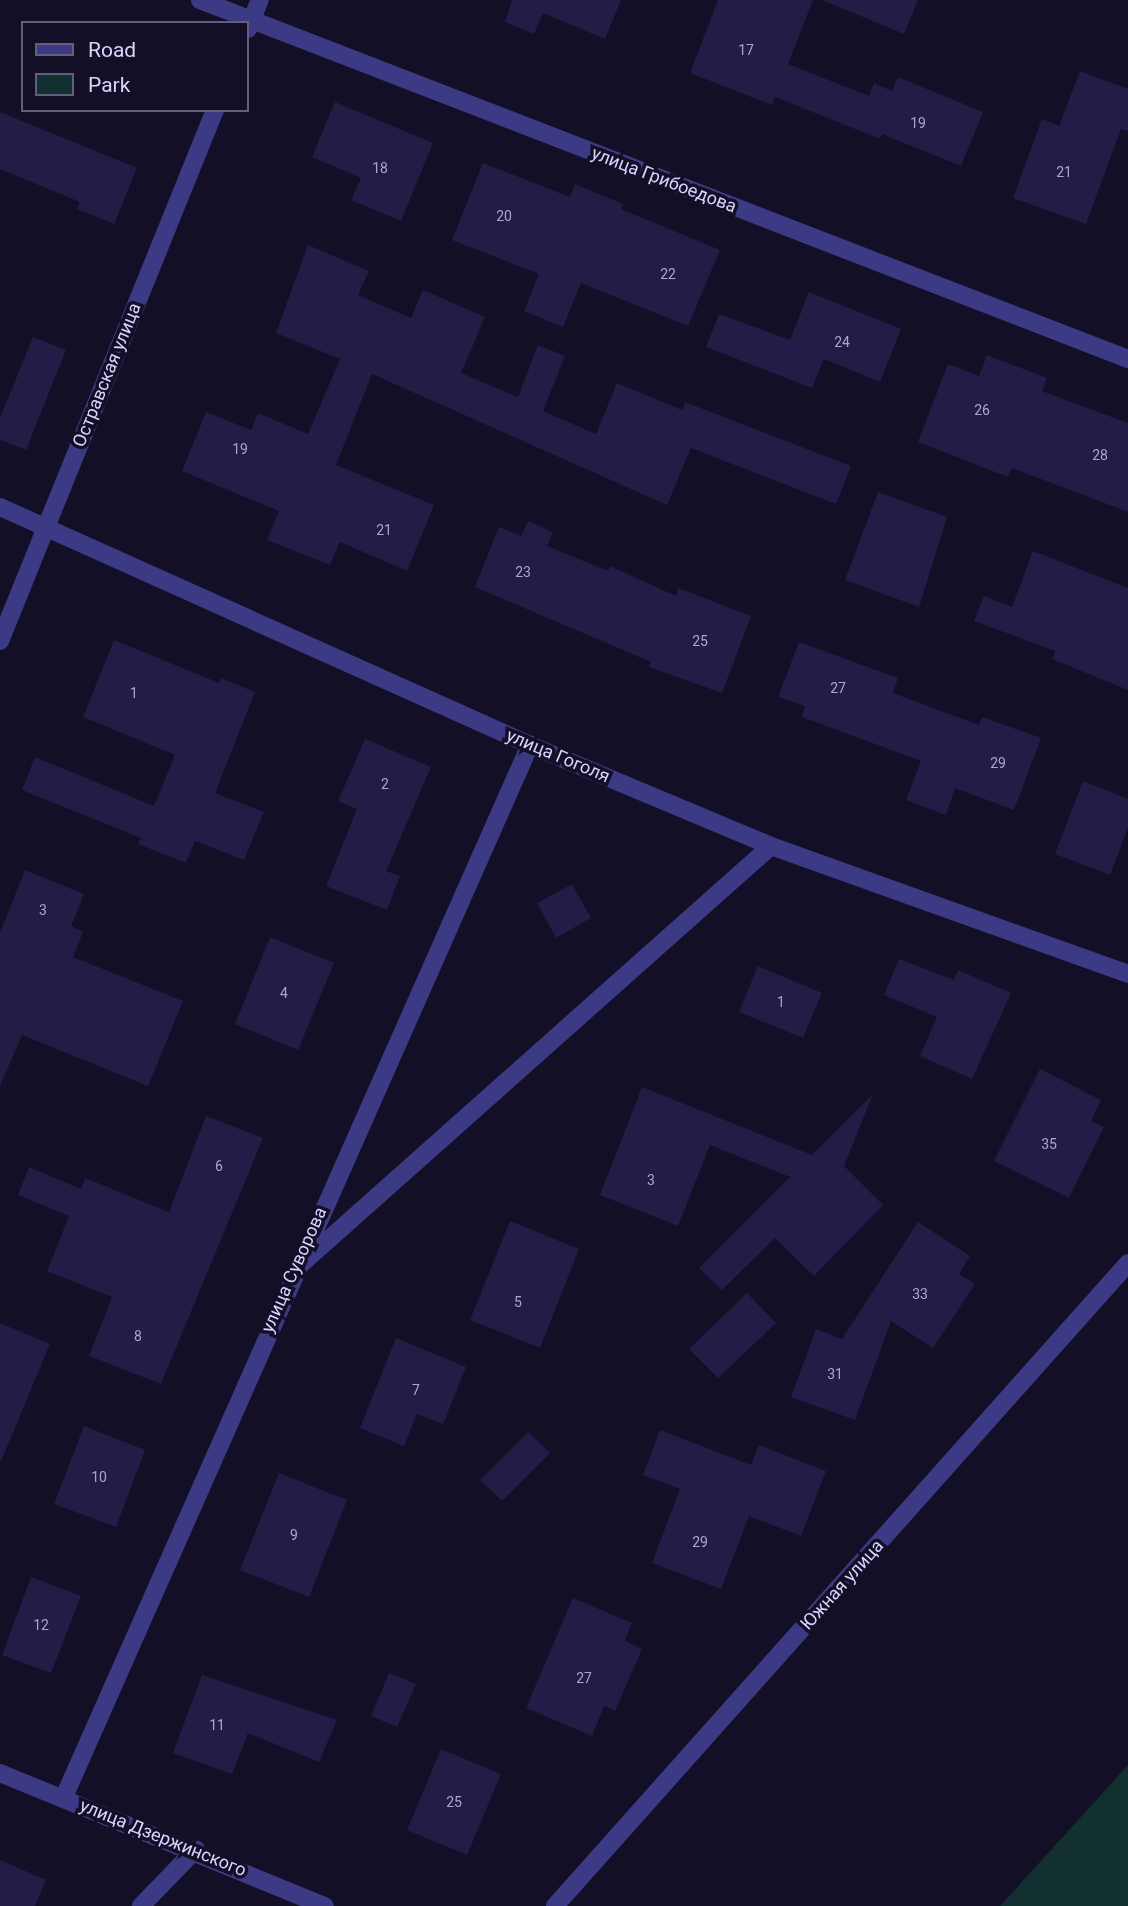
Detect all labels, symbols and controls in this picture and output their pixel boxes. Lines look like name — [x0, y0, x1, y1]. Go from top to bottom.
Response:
legend — [21, 21, 248, 112]
text: Road — [88, 38, 136, 62]
house number: 17 — [738, 42, 754, 58]
text: Park — [88, 73, 130, 97]
house number: 19 — [910, 115, 926, 131]
street label: улица Грибоедова — [588, 142, 740, 218]
house number: 18 — [372, 160, 388, 176]
house number: 21 — [1056, 164, 1072, 180]
house number: 20 — [496, 208, 512, 224]
house number: 22 — [660, 266, 676, 282]
street label: Остравская улица — [68, 300, 146, 450]
house number: 24 — [834, 334, 850, 350]
house number: 26 — [974, 402, 990, 418]
house number: 19 — [232, 441, 248, 457]
house number: 28 — [1092, 447, 1108, 463]
house number: 21 — [376, 522, 392, 538]
house number: 23 — [515, 564, 531, 580]
house number: 25 — [692, 633, 708, 649]
house number: 27 — [830, 680, 846, 696]
house number: 1 — [130, 685, 138, 701]
street label: улица Гоголя — [503, 725, 613, 787]
house number: 29 — [990, 755, 1006, 771]
house number: 2 — [381, 776, 389, 792]
house number: 3 — [39, 902, 47, 918]
house number: 4 — [280, 985, 288, 1001]
house number: 1 — [777, 994, 785, 1010]
house number: 35 — [1041, 1136, 1057, 1152]
house number: 6 — [215, 1158, 223, 1174]
house number: 3 — [647, 1172, 655, 1188]
street label: улица Суворова — [257, 1204, 331, 1336]
house number: 33 — [912, 1286, 928, 1302]
house number: 5 — [514, 1294, 522, 1310]
house number: 8 — [134, 1328, 142, 1344]
house number: 31 — [827, 1366, 843, 1382]
house number: 7 — [412, 1382, 420, 1398]
house number: 10 — [91, 1469, 107, 1485]
house number: 9 — [290, 1527, 298, 1543]
house number: 29 — [692, 1534, 708, 1550]
street label: Южная улица — [796, 1535, 888, 1635]
house number: 12 — [33, 1617, 49, 1633]
house number: 27 — [576, 1670, 592, 1686]
house number: 11 — [209, 1717, 225, 1733]
house number: 25 — [446, 1794, 462, 1810]
street label: улица Дзержинского — [77, 1795, 249, 1881]

